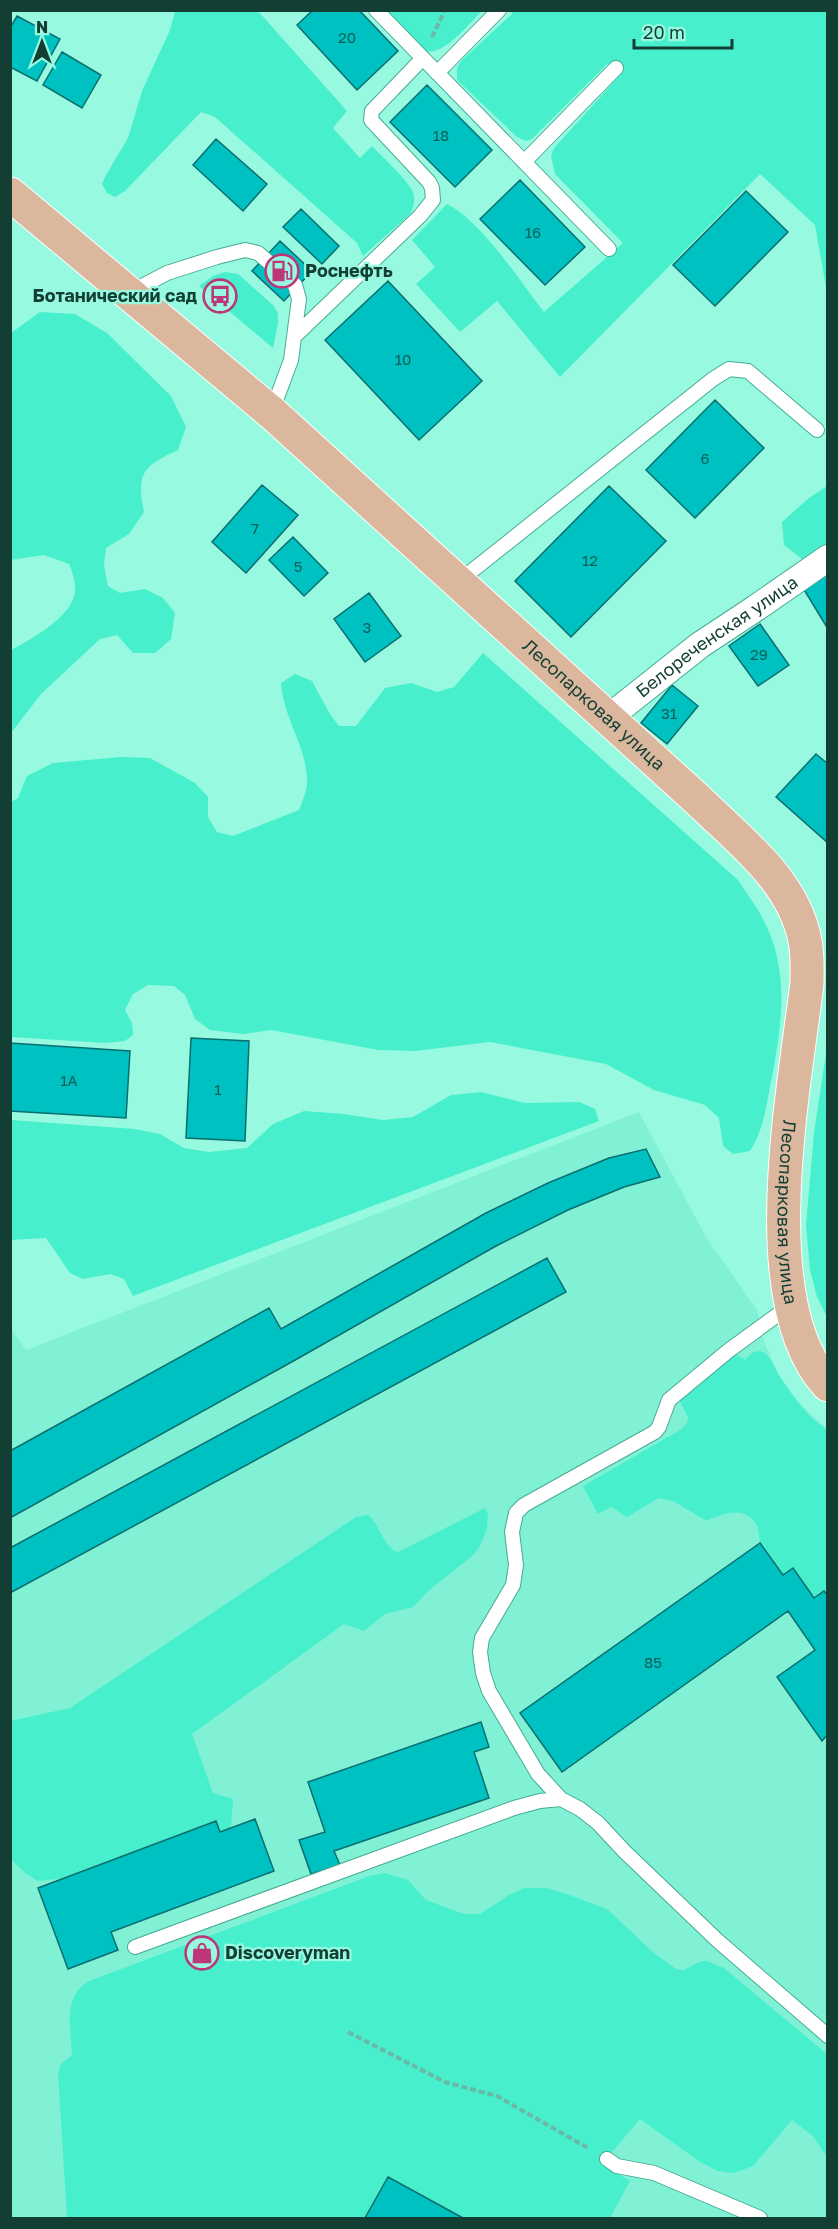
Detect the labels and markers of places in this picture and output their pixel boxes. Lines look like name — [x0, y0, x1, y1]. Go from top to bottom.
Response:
fuel station icon: Роснефть — [264, 253, 300, 289]
place label: Роснефть — [305, 259, 393, 281]
bus stop icon: Ботанический сад — [202, 278, 238, 314]
place label: Ботанический сад — [33, 284, 197, 306]
shop icon: Discoveryman — [184, 1935, 220, 1971]
place label: Discoveryman — [225, 1941, 350, 1963]

